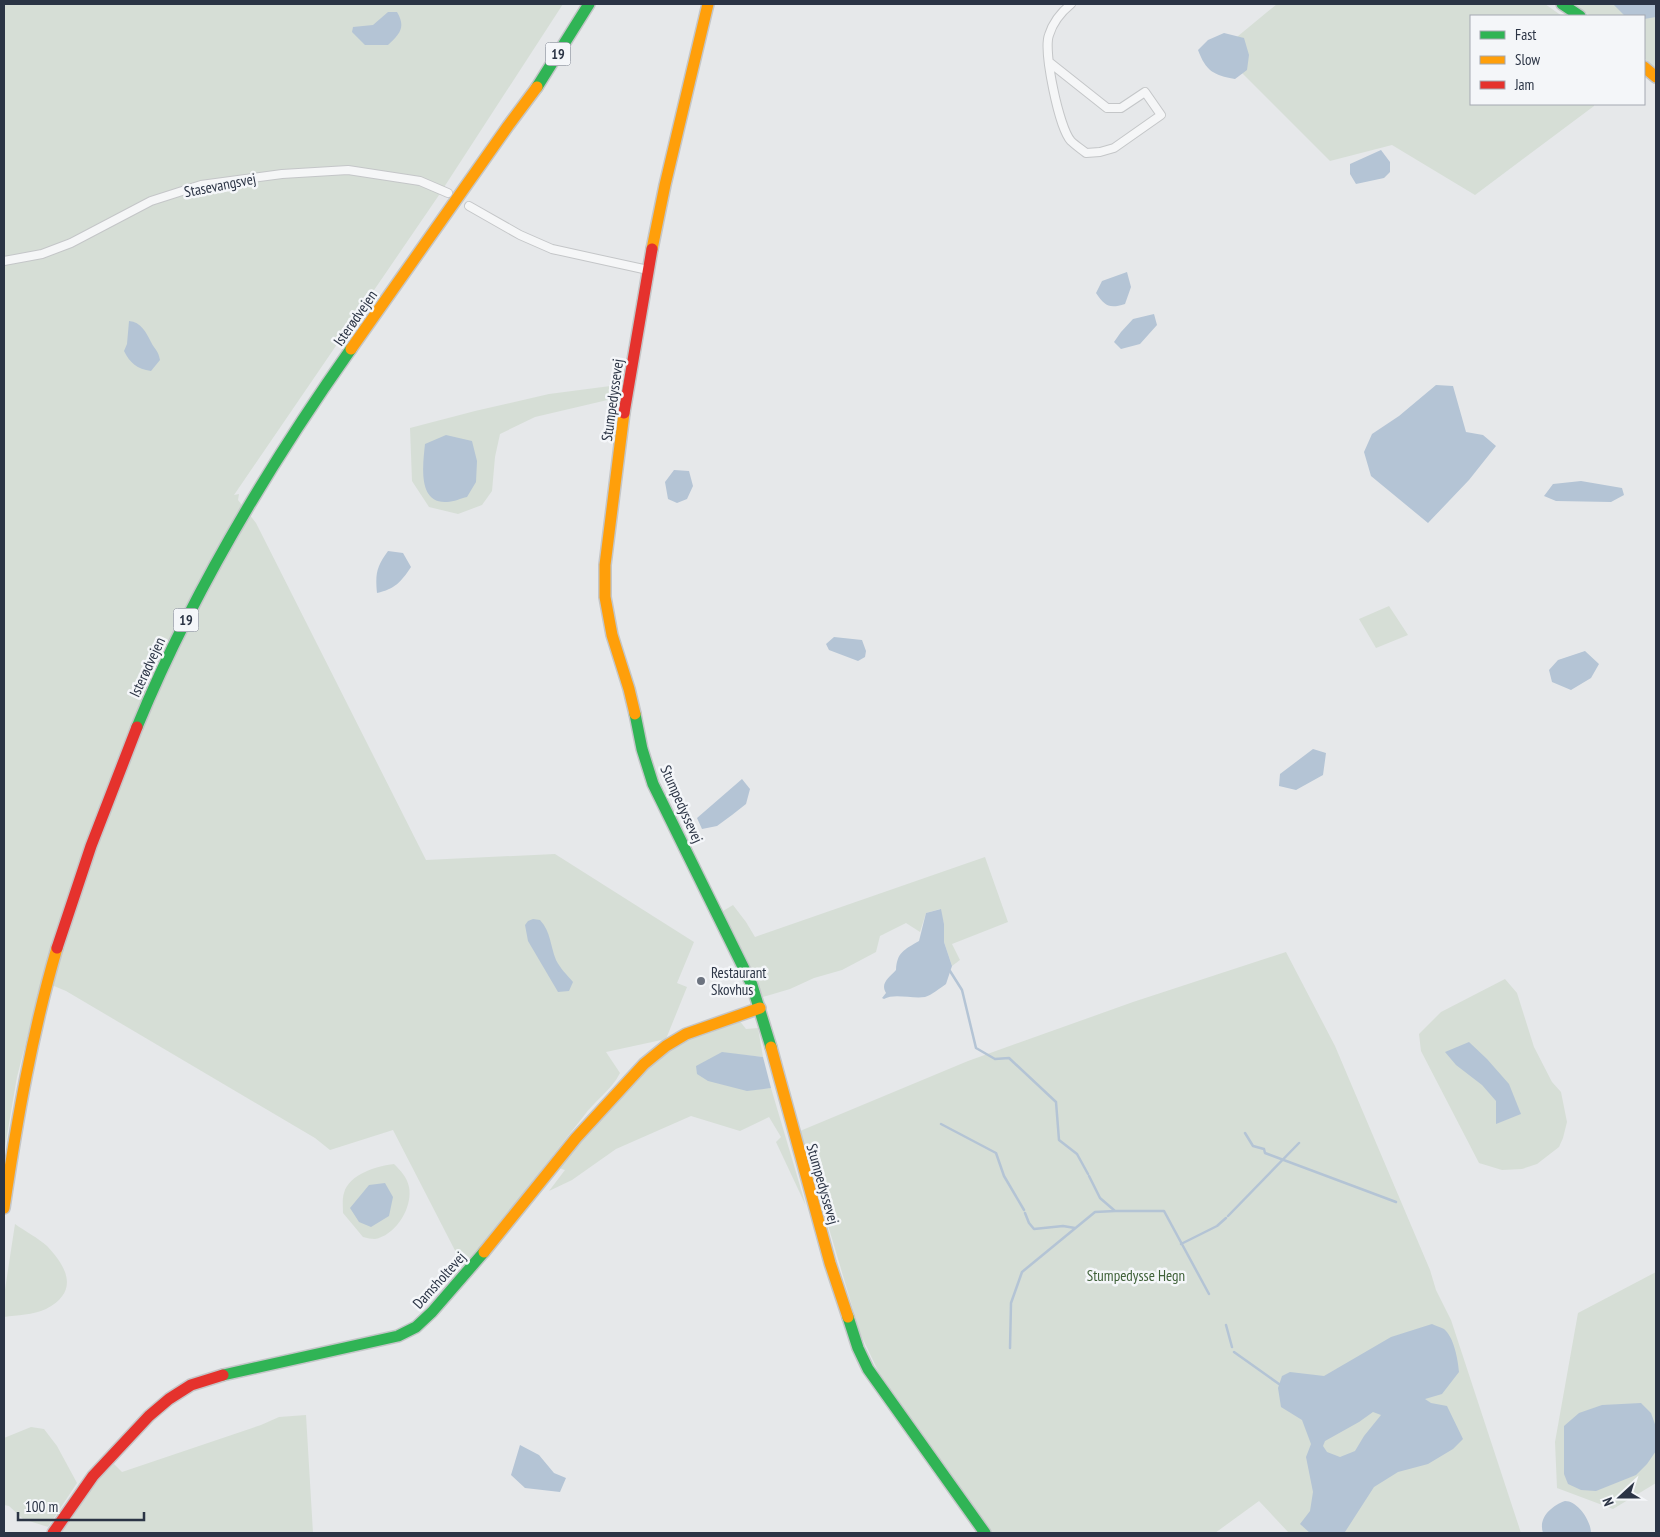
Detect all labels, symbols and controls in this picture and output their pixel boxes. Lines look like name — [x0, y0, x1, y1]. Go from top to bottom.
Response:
legend — [1470, 15, 1645, 105]
text: Fast — [1515, 25, 1536, 44]
road number: 19 — [546, 42, 570, 66]
text: Slow — [1515, 50, 1540, 69]
text: Jam — [1514, 75, 1534, 94]
street label: Stasevangsvej — [182, 169, 258, 201]
street label: Isterødvejen — [329, 286, 381, 350]
street label: Stumpedyssevej — [597, 358, 627, 442]
road number: 19 — [174, 608, 198, 632]
street label: Isterødvejen — [125, 634, 169, 700]
street label: Stumpedyssevej — [656, 762, 708, 846]
place label: Restaurant Skovhus — [711, 963, 766, 999]
marker: Restaurant Skovhus — [695, 975, 707, 987]
street label: Stumpedyssevej — [802, 1141, 844, 1227]
street label: Damsholtevej — [408, 1247, 470, 1313]
park label: Stumpedysse Hegn — [1087, 1266, 1185, 1285]
north arrow — [1595, 1472, 1645, 1522]
scale bar — [18, 1490, 144, 1522]
text: N — [1598, 1495, 1618, 1508]
text: 100 m — [25, 1497, 58, 1516]

